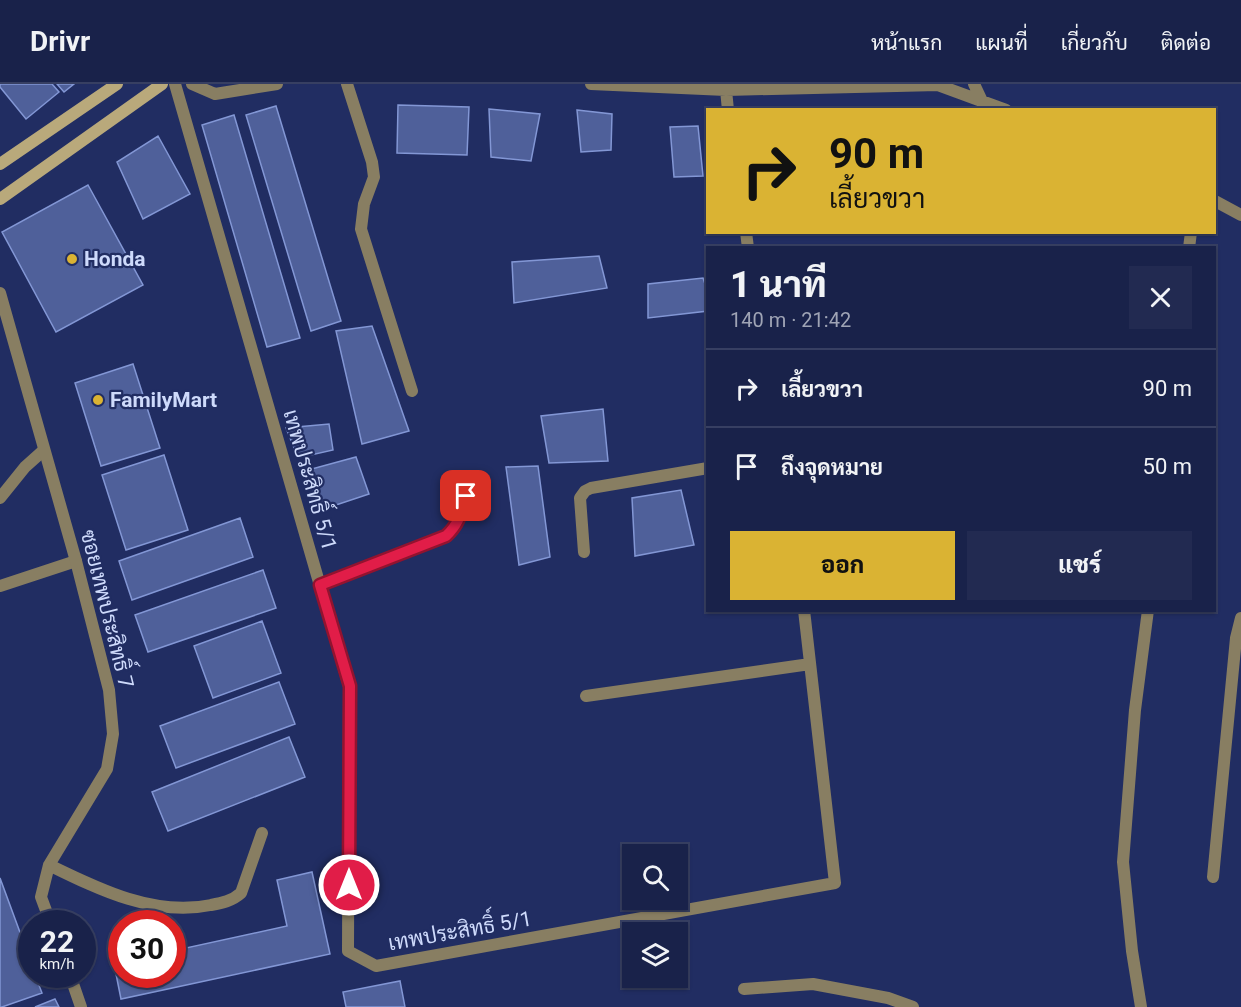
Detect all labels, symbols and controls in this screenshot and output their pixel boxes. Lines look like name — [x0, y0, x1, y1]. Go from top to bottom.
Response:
text: Drivr — [30, 25, 90, 58]
text: หน้าแรก — [871, 31, 942, 55]
text: แผนที่ — [975, 31, 1028, 55]
text: เกี่ยวกับ — [1061, 31, 1128, 55]
text: ติดต่อ — [1161, 31, 1211, 55]
text: 90 m — [829, 129, 924, 178]
icon: right — [730, 132, 808, 210]
text: เลี้ยวขวา — [829, 183, 925, 215]
place label: Honda — [84, 247, 146, 271]
marker: Honda — [65, 252, 79, 266]
text: 1 นาที — [730, 264, 827, 306]
button: close — [1129, 266, 1192, 329]
text: 140 m · 21:42 — [730, 308, 851, 332]
icon: right — [730, 372, 763, 405]
text: 90 m — [1143, 376, 1192, 401]
text: เลี้ยวขวา — [781, 377, 863, 402]
place label: FamilyMart — [110, 388, 217, 412]
marker: FamilyMart — [91, 393, 105, 407]
street label: เทพประสิทธิ์ 5/1 — [278, 405, 349, 553]
icon: arrive — [730, 450, 763, 483]
text: 50 m — [1143, 454, 1192, 479]
text: ถึงจุดหมาย — [781, 455, 883, 480]
pin — [440, 470, 491, 521]
icon: arrive — [449, 479, 482, 512]
street label: ซอยเทพประสิทธิ์ 7 — [76, 525, 146, 691]
button: ออก — [730, 531, 955, 600]
button: แชร์ — [967, 531, 1192, 600]
map controls — [622, 844, 688, 988]
button: search — [622, 844, 688, 910]
position arrow — [317, 853, 381, 917]
street label: เทพประสิทธิ์ 5/1 — [385, 899, 534, 955]
speed limit sign: 30 — [108, 910, 186, 988]
button: layers — [622, 922, 688, 988]
text: 22 — [40, 924, 74, 959]
text: km/h — [39, 955, 75, 973]

